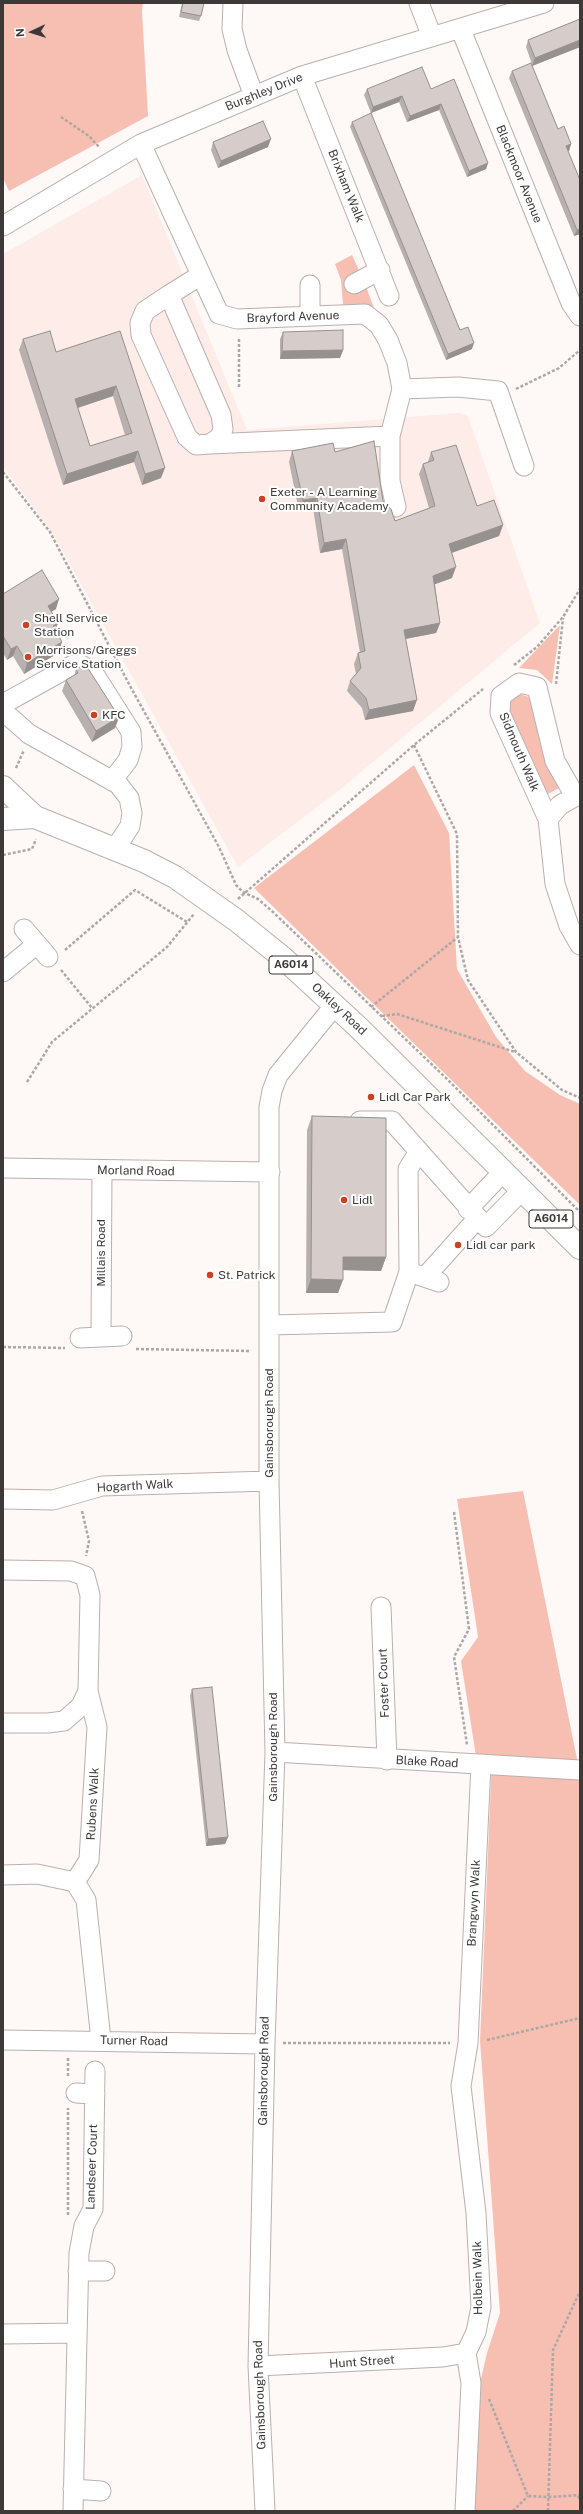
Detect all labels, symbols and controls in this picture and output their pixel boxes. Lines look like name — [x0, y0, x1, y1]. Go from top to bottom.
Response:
north arrow — [12, 12, 52, 52]
text: N — [14, 28, 26, 38]
street label: Burghley Drive — [223, 70, 305, 114]
street label: Blackmoor Avenue — [493, 123, 545, 225]
street label: Brixham Walk — [325, 148, 367, 224]
street label: Brayford Avenue — [246, 308, 340, 326]
place label: Exeter - A Learning Community Academy — [270, 485, 389, 513]
marker: Exeter - A Learning Community Academy — [257, 494, 267, 504]
place label: Shell Service Station — [34, 611, 108, 639]
marker: Shell Service Station — [21, 620, 31, 630]
place label: Morrisons/Greggs Service Station — [36, 643, 136, 671]
marker: Morrisons/Greggs Service Station — [23, 652, 33, 662]
place label: KFC — [102, 708, 126, 722]
marker: KFC — [89, 710, 99, 720]
street label: Sidmouth Walk — [496, 710, 542, 794]
road number: A6014 — [269, 956, 313, 974]
street label: Oakley Road — [309, 980, 369, 1038]
place label: Lidl Car Park — [379, 1090, 451, 1104]
marker: Lidl Car Park — [366, 1092, 376, 1102]
street label: Morland Road — [97, 1163, 175, 1179]
place label: Lidl — [352, 1193, 373, 1207]
marker: Lidl — [339, 1195, 349, 1205]
road number: A6014 — [529, 1210, 573, 1228]
street label: Millais Road — [94, 1219, 108, 1287]
place label: Lidl car park — [466, 1238, 536, 1252]
marker: Lidl car park — [453, 1240, 463, 1250]
place label: St. Patrick — [218, 1268, 275, 1282]
marker: St. Patrick — [205, 1270, 215, 1280]
street label: Gainsborough Road — [262, 1368, 276, 1478]
street label: Hogarth Walk — [96, 1477, 174, 1495]
street label: Foster Court — [376, 1648, 392, 1718]
street label: Gainsborough Road — [266, 1692, 280, 1802]
street label: Blake Road — [395, 1753, 459, 1771]
street label: Rubens Walk — [84, 1767, 102, 1841]
street label: Brangwyn Walk — [465, 1859, 483, 1947]
street label: Gainsborough Road — [256, 2016, 272, 2126]
street label: Turner Road — [100, 2033, 168, 2049]
street label: Landseer Court — [83, 2124, 101, 2210]
street label: Holbein Walk — [470, 2241, 486, 2315]
street label: Gainsborough Road — [251, 2340, 269, 2450]
street label: Hunt Street — [329, 2353, 395, 2371]

